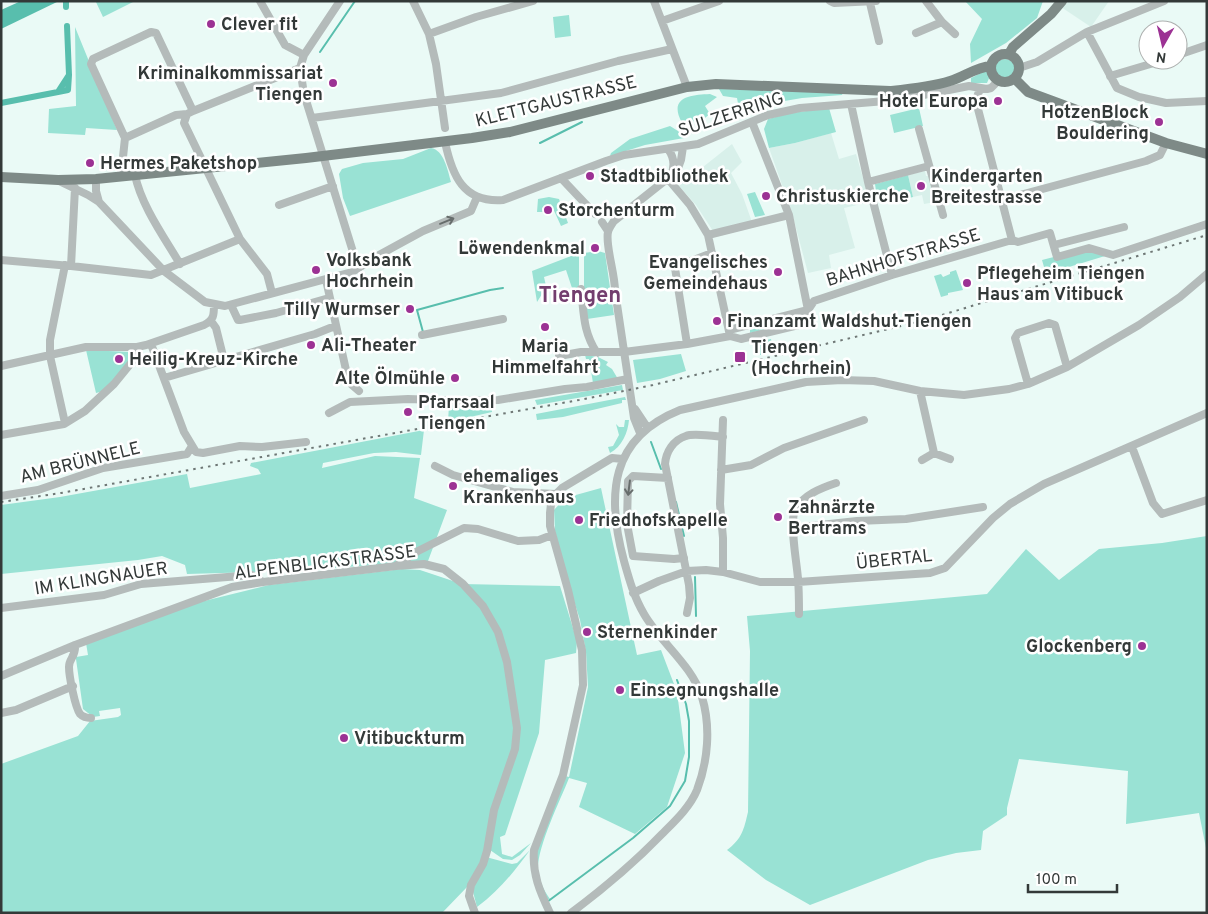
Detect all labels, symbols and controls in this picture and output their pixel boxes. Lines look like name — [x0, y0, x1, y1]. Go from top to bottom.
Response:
place label: Clever fit — [221, 14, 298, 37]
marker: Clever fit — [205, 18, 217, 30]
north arrow — [1138, 20, 1188, 70]
text: N — [1155, 47, 1168, 66]
place label: Kriminalkommissariat Tiengen — [138, 63, 323, 107]
street label: KLETTGAUSTRASSE — [473, 71, 639, 134]
marker: Kriminalkommissariat Tiengen — [327, 77, 339, 89]
street label: SULZERRING — [676, 88, 787, 143]
place label: Hotel Europa — [879, 91, 988, 114]
marker: Hotel Europa — [992, 95, 1004, 107]
place label: HotzenBlock Bouldering — [1041, 102, 1149, 146]
marker: HotzenBlock Bouldering — [1153, 116, 1165, 128]
place label: Hermes Paketshop — [100, 153, 257, 176]
marker: Hermes Paketshop — [84, 157, 96, 169]
place label: Stadtbibliothek — [600, 166, 729, 189]
place label: Kindergarten Breitestrasse — [931, 166, 1043, 210]
marker: Stadtbibliothek — [584, 170, 596, 182]
marker: Kindergarten Breitestrasse — [915, 180, 927, 192]
place label: Christuskierche — [776, 186, 909, 209]
marker: Christuskierche — [760, 190, 772, 202]
place label: Storchenturm — [558, 200, 675, 223]
marker: Storchenturm — [542, 204, 554, 216]
one-way arrow — [439, 216, 454, 226]
street label: BAHNHOFSTRASSE — [823, 224, 983, 293]
place label: Löwendenkmal — [458, 238, 585, 261]
marker: Löwendenkmal — [589, 242, 601, 254]
place label: Volksbank Hochrhein — [326, 250, 414, 294]
place label: Evangelisches Gemeindehaus — [643, 252, 768, 296]
place label: Pflegeheim Tiengen Haus am Vitibuck — [977, 263, 1145, 307]
marker: Volksbank Hochrhein — [310, 264, 322, 276]
marker: Evangelisches Gemeindehaus — [772, 266, 784, 278]
marker: Pflegeheim Tiengen Haus am Vitibuck — [961, 277, 973, 289]
district label: Tiengen — [539, 283, 621, 310]
place label: Tilly Wurmser — [284, 299, 401, 322]
marker: Tilly Wurmser — [404, 303, 416, 315]
place label: Finanzamt Waldshut-Tiengen — [727, 311, 972, 334]
marker: Finanzamt Waldshut-Tiengen — [711, 315, 723, 327]
marker: Maria Himmelfahrt — [539, 321, 551, 333]
place label: Ali-Theater — [321, 335, 417, 358]
place label: Maria Himmelfahrt — [492, 336, 598, 380]
place label: Tiengen (Hochrhein) — [751, 337, 852, 381]
marker: Ali-Theater — [305, 339, 317, 351]
place label: Heilig-Kreuz-Kirche — [129, 349, 298, 372]
marker: Tiengen (Hochrhein) — [733, 350, 747, 364]
marker: Heilig-Kreuz-Kirche — [113, 353, 125, 365]
place label: Alte Ölmühle — [335, 366, 445, 391]
marker: Alte Ölmühle — [449, 372, 461, 384]
place label: Pfarrsaal Tiengen — [418, 392, 495, 436]
marker: Pfarrsaal Tiengen — [402, 406, 414, 418]
street label: AM BRÜNNELE — [17, 435, 143, 490]
place label: ehemaliges Krankenhaus — [463, 466, 574, 510]
marker: ehemaliges Krankenhaus — [447, 480, 459, 492]
one-way arrow — [624, 480, 633, 496]
place label: Zahnärzte Bertrams — [788, 497, 875, 541]
place label: Friedhofskapelle — [589, 510, 728, 533]
marker: Zahnärzte Bertrams — [772, 511, 784, 523]
marker: Friedhofskapelle — [573, 514, 585, 526]
street label: ALPENBLICKSTRASSE — [233, 541, 417, 586]
street label: ÜBERTAL — [855, 543, 934, 576]
street label: IM KLINGNAUER — [33, 558, 170, 601]
place label: Sternenkinder — [597, 622, 718, 645]
marker: Sternenkinder — [581, 626, 593, 638]
place label: Glockenberg — [1026, 636, 1132, 659]
marker: Glockenberg — [1136, 640, 1148, 652]
place label: Einsegnungshalle — [630, 680, 779, 703]
marker: Einsegnungshalle — [614, 684, 626, 696]
place label: Vitibuckturm — [354, 728, 465, 751]
marker: Vitibuckturm — [338, 732, 350, 744]
scale bar — [1028, 862, 1117, 894]
text: 100 m — [1036, 871, 1077, 890]

